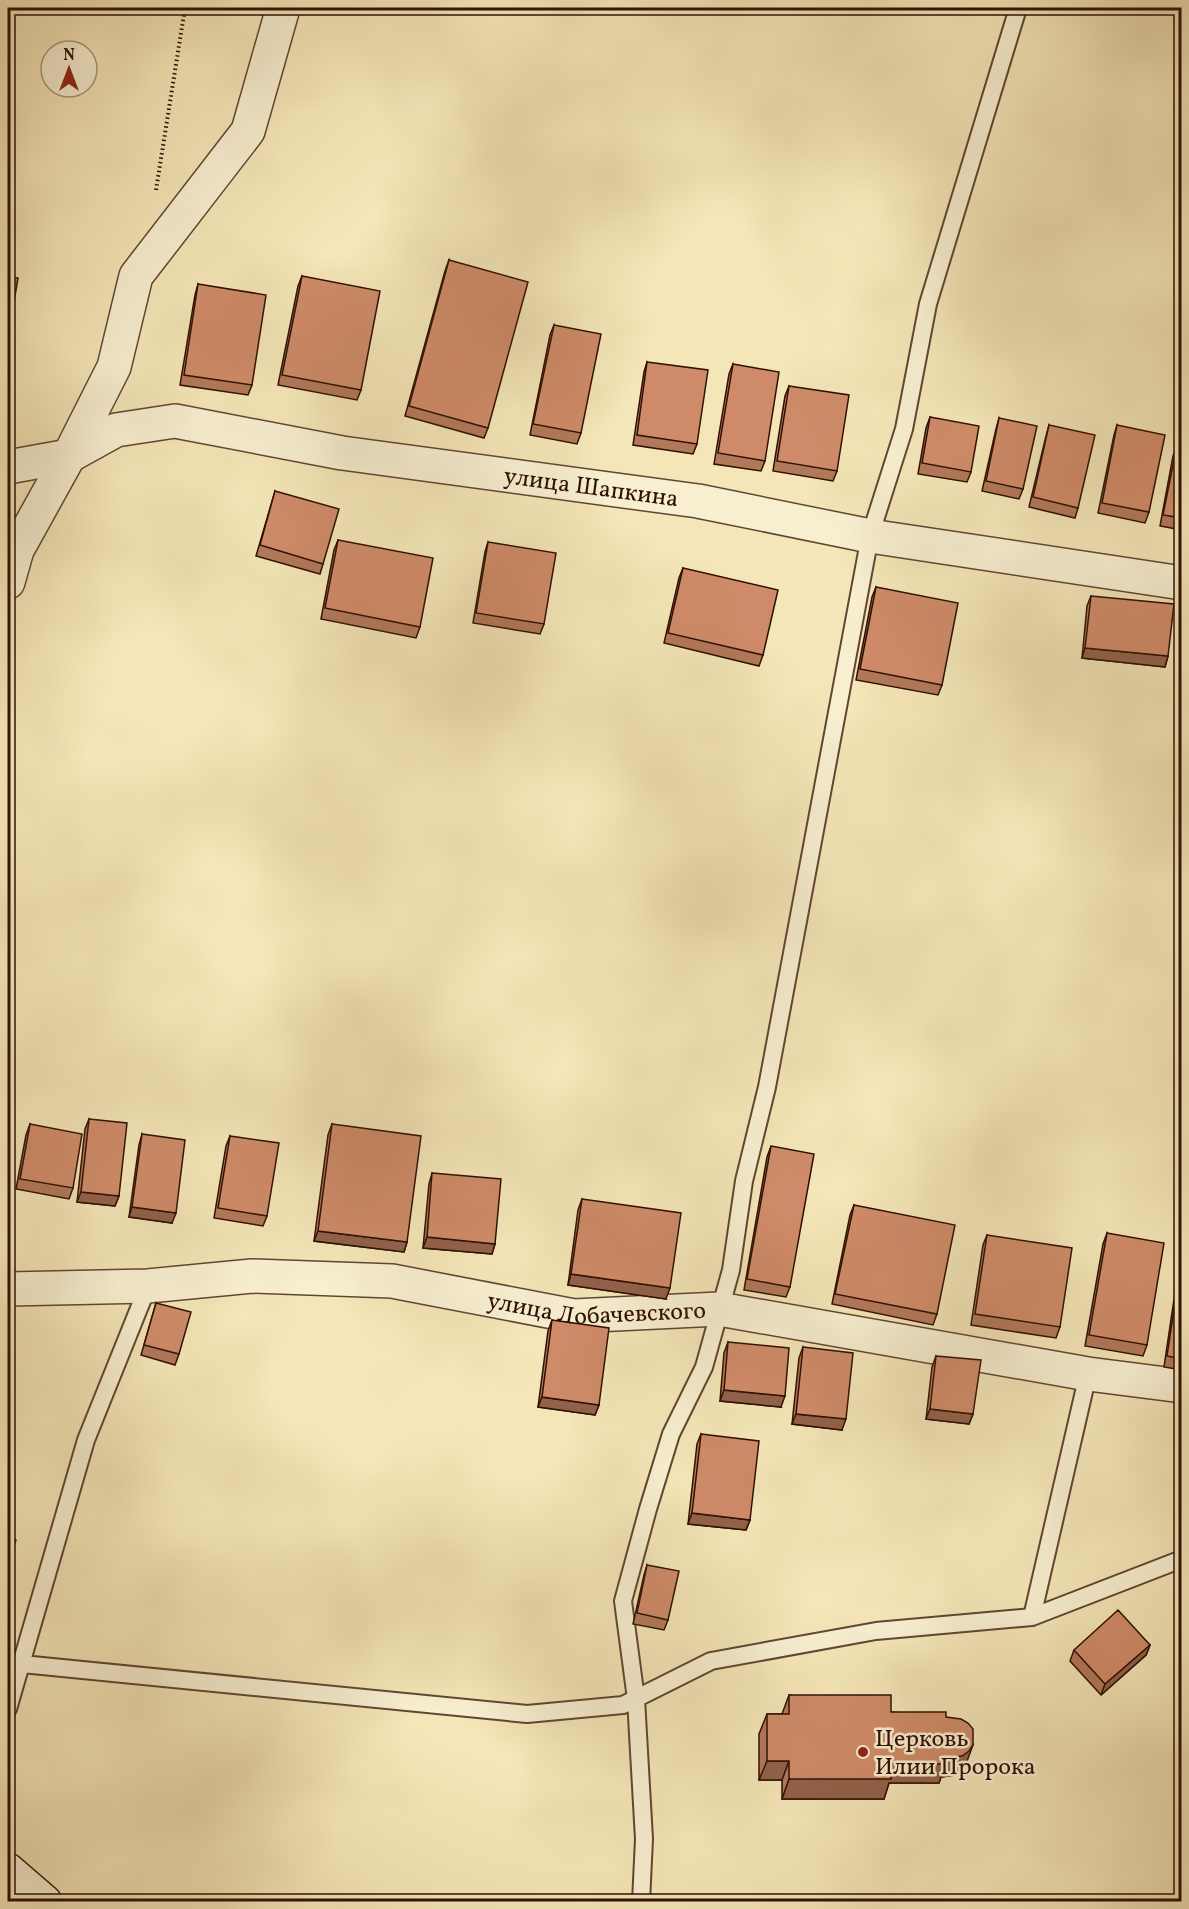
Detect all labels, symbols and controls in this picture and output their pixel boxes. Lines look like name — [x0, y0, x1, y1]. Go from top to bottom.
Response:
north arrow — [39, 39, 99, 99]
text: N — [63, 45, 75, 67]
street label: улица Шапкина — [502, 460, 680, 517]
street label: улица Лобачевского — [484, 1285, 707, 1335]
place label: Церковь Илии Пророка — [875, 1723, 1036, 1785]
marker: Церковь Илии Пророка — [856, 1745, 870, 1759]

